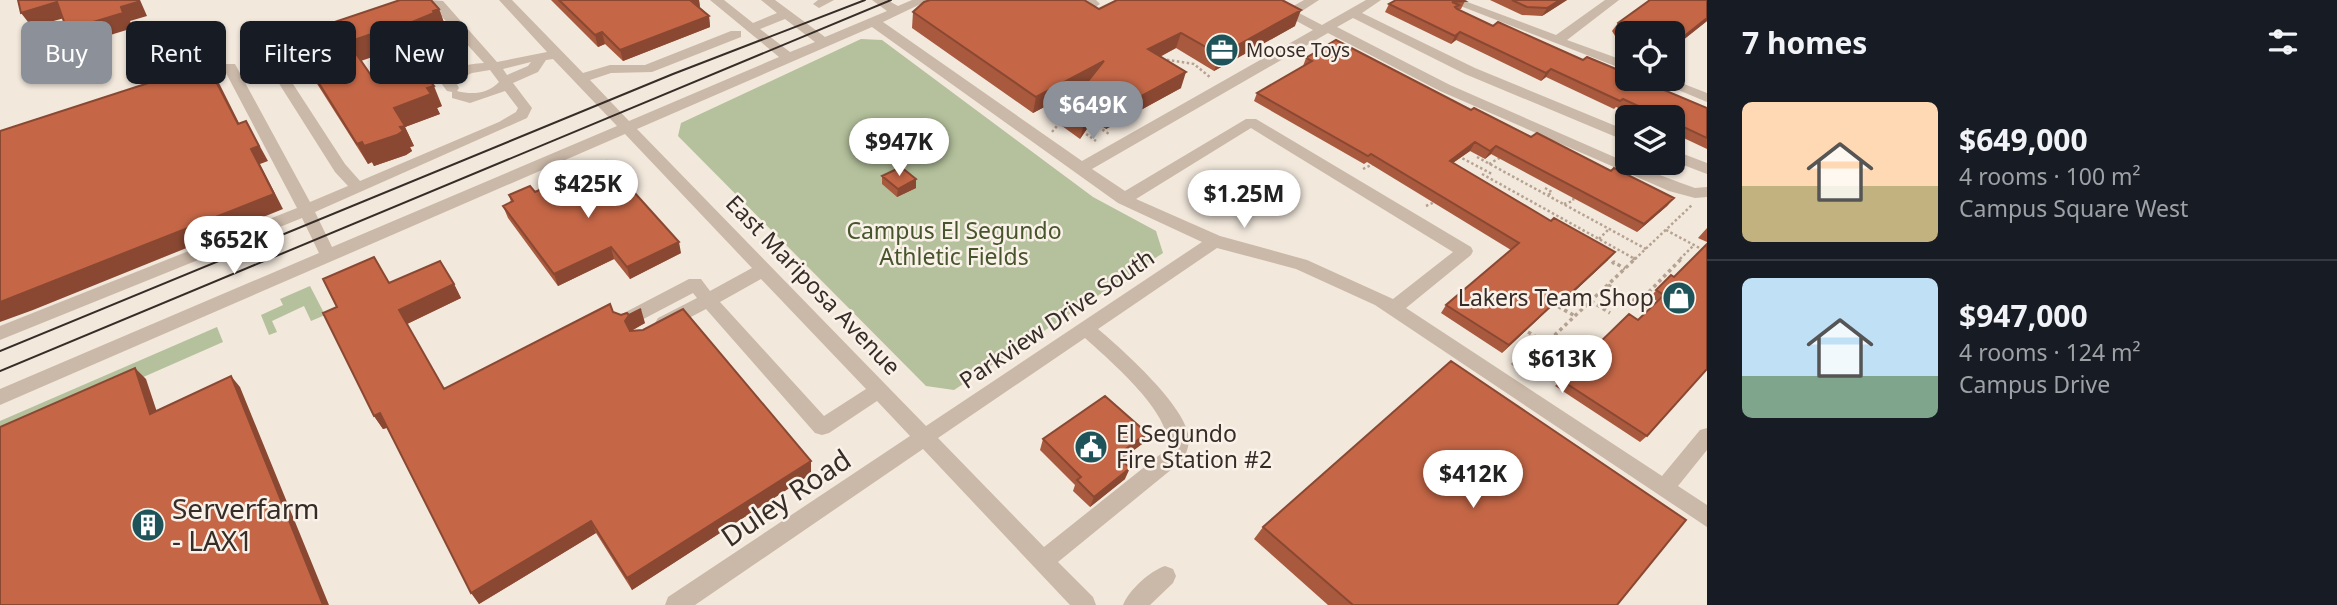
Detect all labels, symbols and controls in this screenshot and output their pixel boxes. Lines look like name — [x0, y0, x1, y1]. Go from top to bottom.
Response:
chip: Buy — [21, 21, 112, 84]
chip: Rent — [126, 21, 226, 84]
chip: Filters — [240, 21, 356, 84]
chip: New — [370, 21, 468, 84]
map controls — [1615, 21, 1685, 175]
button: locate — [1615, 21, 1685, 91]
text: 7 homes — [1742, 22, 1867, 63]
icon: filters — [2264, 23, 2302, 61]
office icon: Moose Toys — [1203, 31, 1241, 69]
place label: Moose Toys — [1246, 37, 1350, 63]
pin: $649K — [1044, 82, 1142, 141]
text: $649K — [1059, 88, 1127, 120]
button: layers — [1615, 105, 1685, 175]
pin: $947K — [850, 118, 948, 178]
text: $649,000 — [1959, 119, 2088, 160]
text: $947K — [865, 125, 933, 157]
icon: home — [1798, 130, 1882, 214]
pin: $425K — [539, 160, 637, 220]
text: 4 rooms · 100 m² — [1959, 160, 2141, 192]
text: $425K — [554, 167, 622, 199]
pin: $1.25M — [1187, 170, 1301, 230]
text: $1.25M — [1204, 177, 1284, 209]
street label: East Mariposa Avenue — [719, 187, 908, 381]
text: Campus Square West — [1959, 192, 2188, 224]
park label: Campus El Segundo Athletic Fields — [846, 214, 1062, 272]
pin: $652K — [185, 216, 283, 276]
text: $652K — [200, 223, 268, 255]
street label: Parkview Drive South — [953, 241, 1160, 395]
shop icon: Lakers Team Shop — [1660, 279, 1698, 317]
place label: Lakers Team Shop — [1458, 281, 1654, 313]
text: $947,000 — [1959, 295, 2088, 336]
icon: home — [1798, 306, 1882, 390]
pin: $613K — [1513, 336, 1611, 395]
text: 4 rooms · 124 m² — [1959, 336, 2141, 368]
text: $613K — [1528, 342, 1596, 374]
text: Campus Drive — [1959, 368, 2110, 400]
place label: El Segundo Fire Station #2 — [1116, 417, 1272, 475]
public building icon: El Segundo Fire Station #2 — [1072, 428, 1110, 466]
street label: Duley Road — [713, 440, 858, 555]
pin: $412K — [1424, 450, 1522, 510]
text: $412K — [1439, 457, 1507, 489]
place label: Serverfarm - LAX1 — [172, 489, 319, 559]
building icon: Serverfarm - LAX1 — [129, 506, 167, 544]

